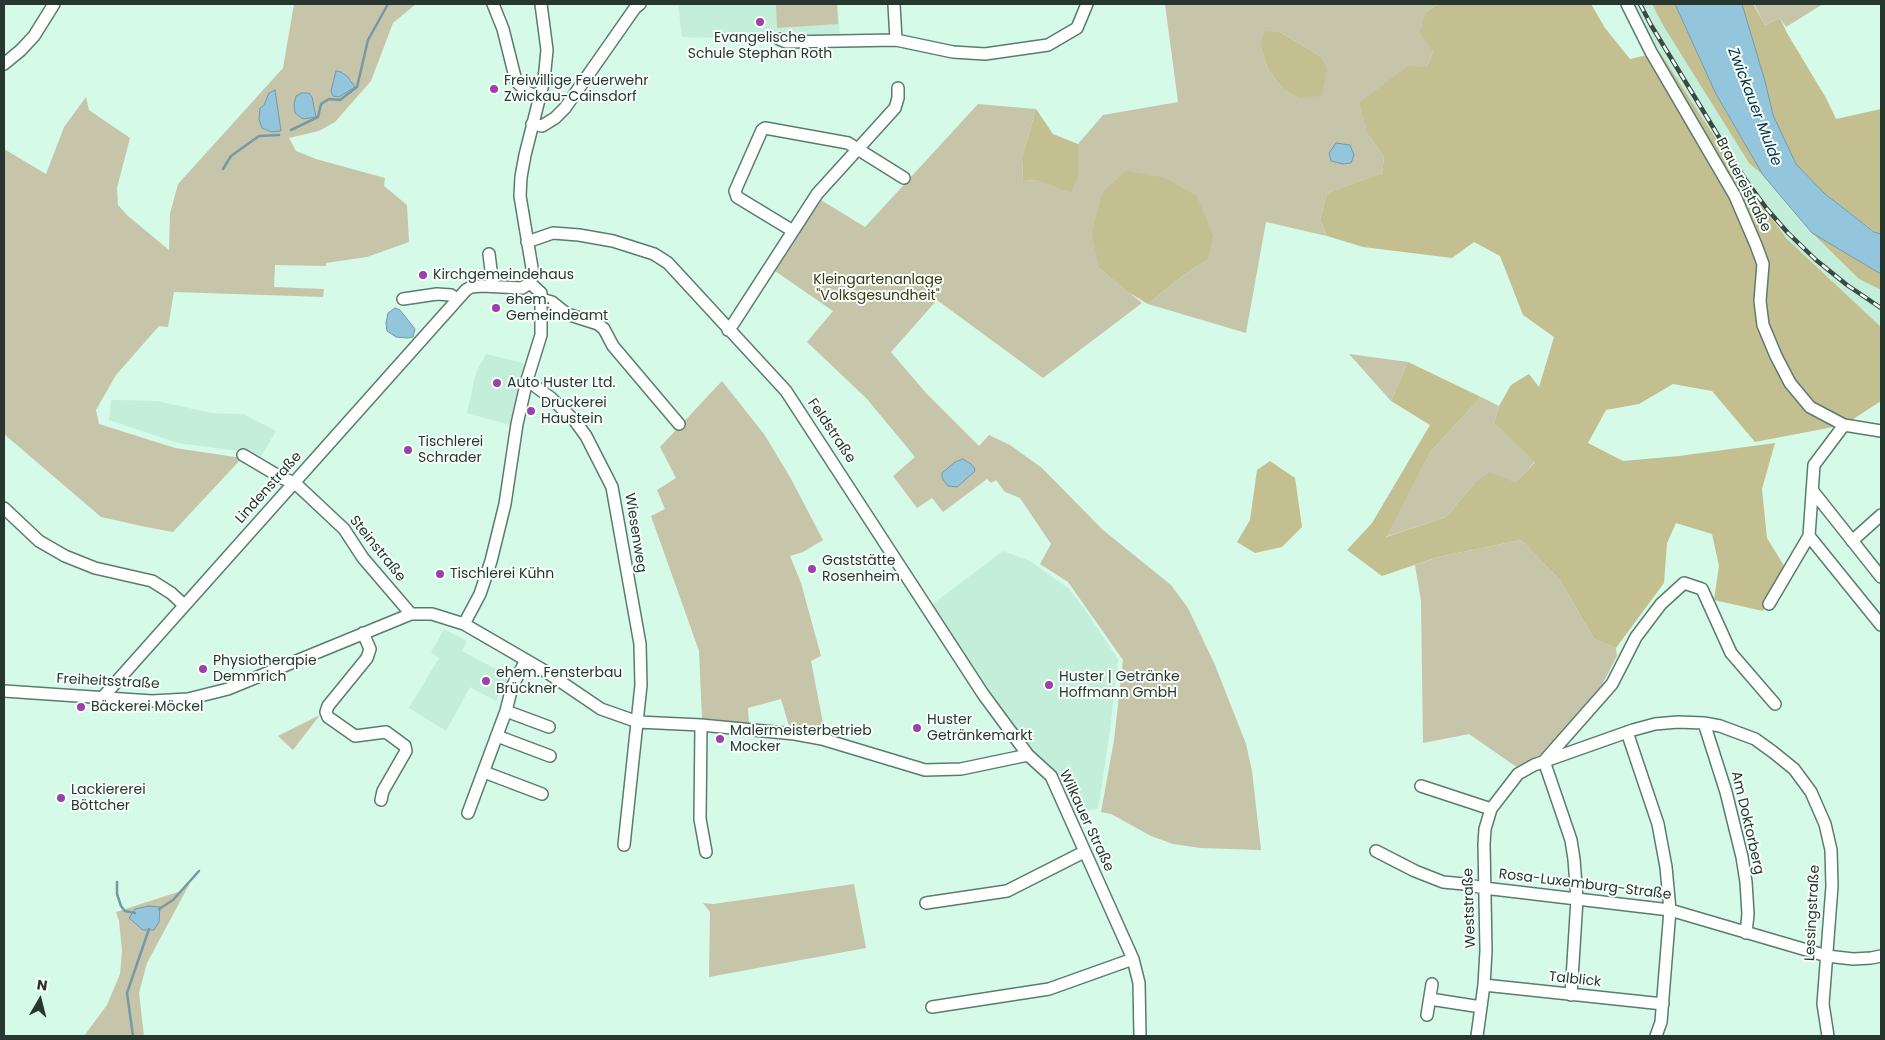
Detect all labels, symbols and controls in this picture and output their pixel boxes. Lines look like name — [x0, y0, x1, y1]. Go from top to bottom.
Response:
marker: Evangelische Schule Stephan Roth — [754, 16, 766, 28]
place label: Evangelische Schule Stephan Roth — [688, 30, 832, 62]
water label: Zwickauer Mulde — [1723, 45, 1785, 169]
place label: Freiwillige Feuerwehr Zwickau-Cainsdorf — [504, 73, 648, 105]
marker: Freiwillige Feuerwehr Zwickau-Cainsdorf — [488, 83, 500, 95]
street label: Brauereistraße — [1712, 135, 1774, 235]
place label: Kirchgemeindehaus — [433, 267, 574, 283]
marker: Kirchgemeindehaus — [417, 269, 429, 281]
park label: Kleingartenanlage "Volksgesundheit" — [813, 272, 943, 304]
place label: ehem. Gemeindeamt — [506, 292, 608, 324]
marker: ehem. Gemeindeamt — [490, 302, 502, 314]
place label: Auto Huster Ltd. — [507, 375, 615, 391]
marker: Auto Huster Ltd. — [491, 377, 503, 389]
place label: Druckerei Haustein — [541, 395, 607, 428]
street label: Feldstraße — [803, 396, 859, 466]
marker: Druckerei Haustein — [525, 405, 537, 417]
place label: Tischlerei Schrader — [418, 434, 483, 467]
marker: Tischlerei Schrader — [402, 444, 414, 456]
street label: Lindenstraße — [232, 449, 306, 527]
street label: Wiesenweg — [620, 492, 650, 574]
street label: Steinstraße — [345, 513, 409, 585]
place label: Gaststätte Rosenheim — [822, 553, 900, 586]
marker: Gaststätte Rosenheim — [806, 563, 818, 575]
place label: Tischlerei Kühn — [450, 566, 554, 582]
marker: Tischlerei Kühn — [434, 568, 446, 580]
place label: Physiotherapie Demmrich — [213, 653, 317, 686]
marker: Physiotherapie Demmrich — [197, 663, 209, 675]
place label: ehem. Fensterbau Brückner — [496, 665, 622, 698]
place label: Huster | Getränke Hoffmann GmbH — [1059, 669, 1180, 702]
street label: Freiheitsstraße — [56, 671, 160, 693]
marker: ehem. Fensterbau Brückner — [480, 675, 492, 687]
marker: Huster | Getränke Hoffmann GmbH — [1043, 679, 1055, 691]
place label: Bäckerei Möckel — [91, 699, 203, 715]
marker: Bäckerei Möckel — [75, 701, 87, 713]
place label: Huster Getränkemarkt — [927, 712, 1033, 744]
marker: Huster Getränkemarkt — [911, 722, 923, 734]
place label: Malermeisterbetrieb Mocker — [730, 723, 872, 756]
marker: Malermeisterbetrieb Mocker — [714, 733, 726, 745]
street label: Wilkauer Straße — [1055, 768, 1117, 874]
street label: Am Doktorberg — [1727, 770, 1767, 876]
place label: Lackiererei Böttcher — [71, 782, 146, 814]
marker: Lackiererei Böttcher — [55, 792, 67, 804]
street label: Lessingstraße — [1802, 864, 1824, 962]
street label: Rosa-Luxemburg-Straße — [1498, 866, 1672, 904]
street label: Weststraße — [1460, 868, 1480, 948]
street label: Talblick — [1548, 969, 1602, 991]
north arrow — [15, 975, 65, 1025]
text: N — [35, 975, 49, 996]

